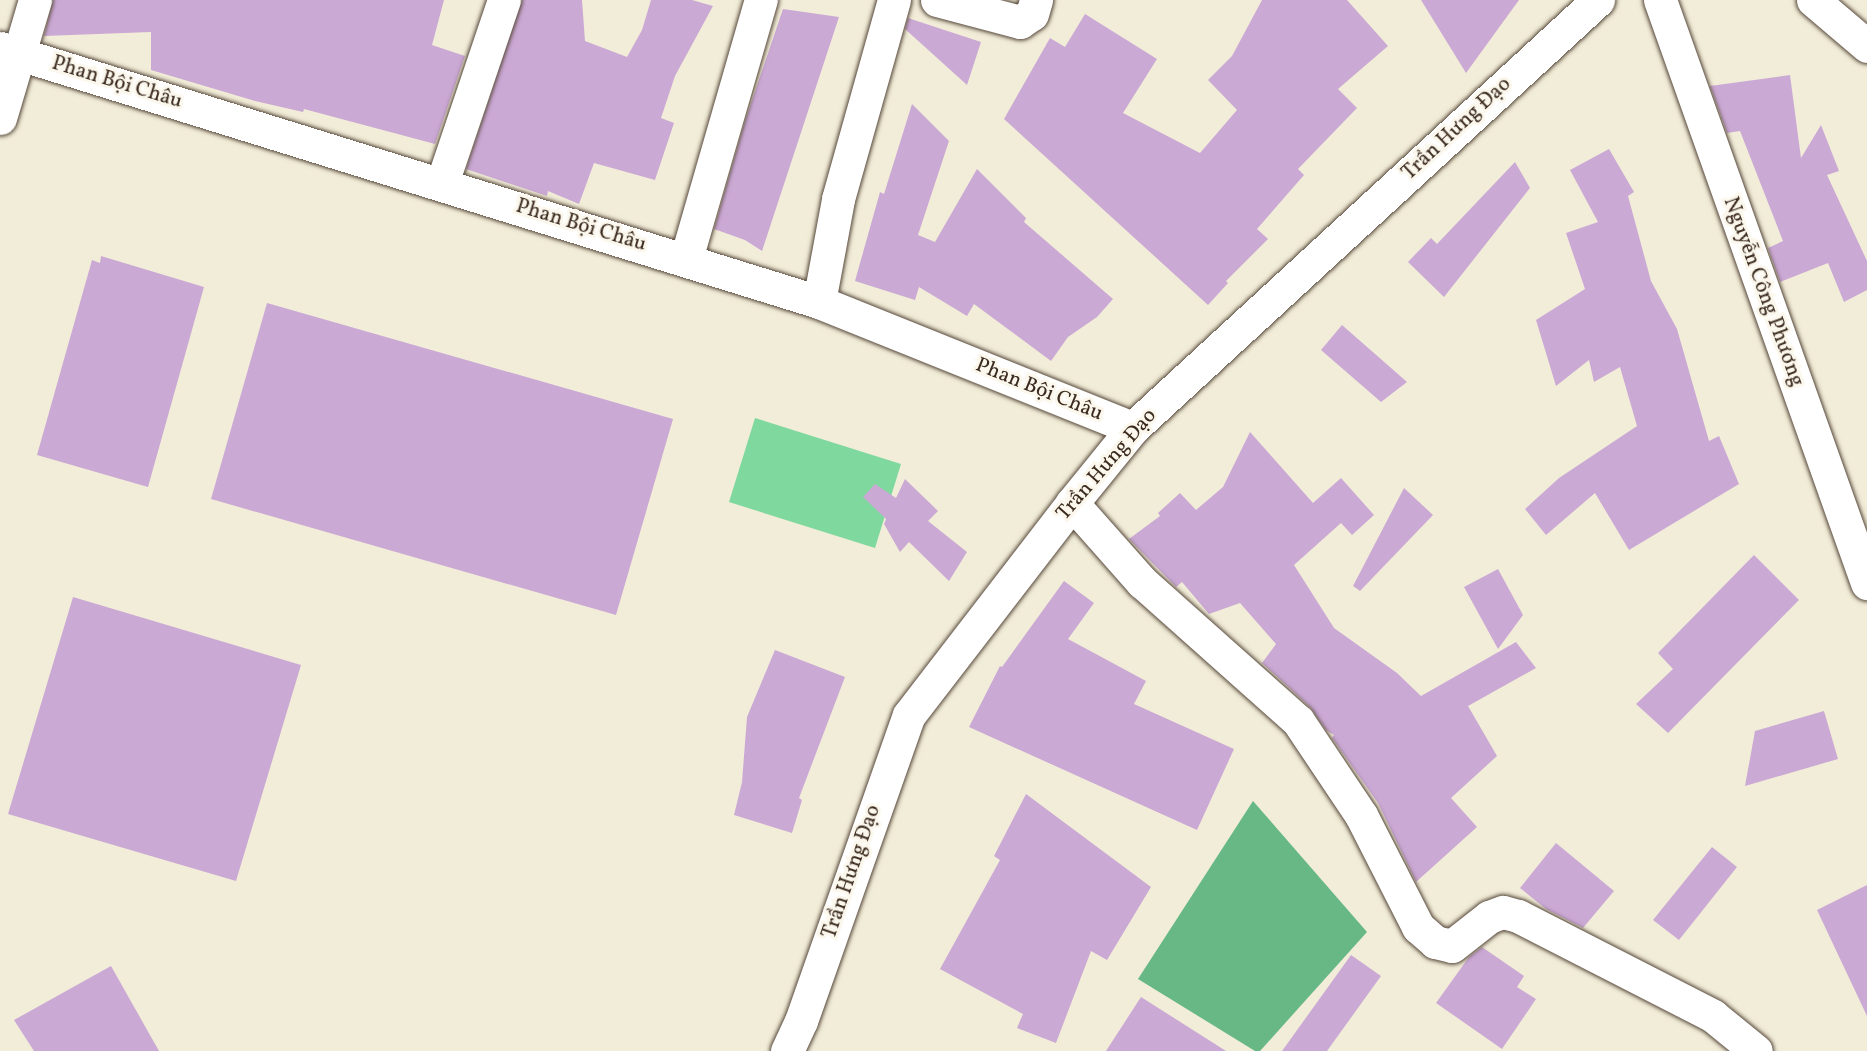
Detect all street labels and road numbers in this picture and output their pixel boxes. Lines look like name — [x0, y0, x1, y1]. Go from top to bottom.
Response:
street label: Phan Bội Châu — [49, 51, 185, 115]
street label: Trần Hưng Đạo — [1397, 72, 1517, 186]
street label: Phan Bội Châu — [513, 194, 649, 258]
street label: Nguyễn Công Phương — [1717, 194, 1809, 390]
street label: Phan Bội Châu — [972, 353, 1106, 427]
street label: Trần Hưng Đạo — [1052, 404, 1162, 526]
street label: Trần Hưng Đạo — [817, 802, 887, 942]

